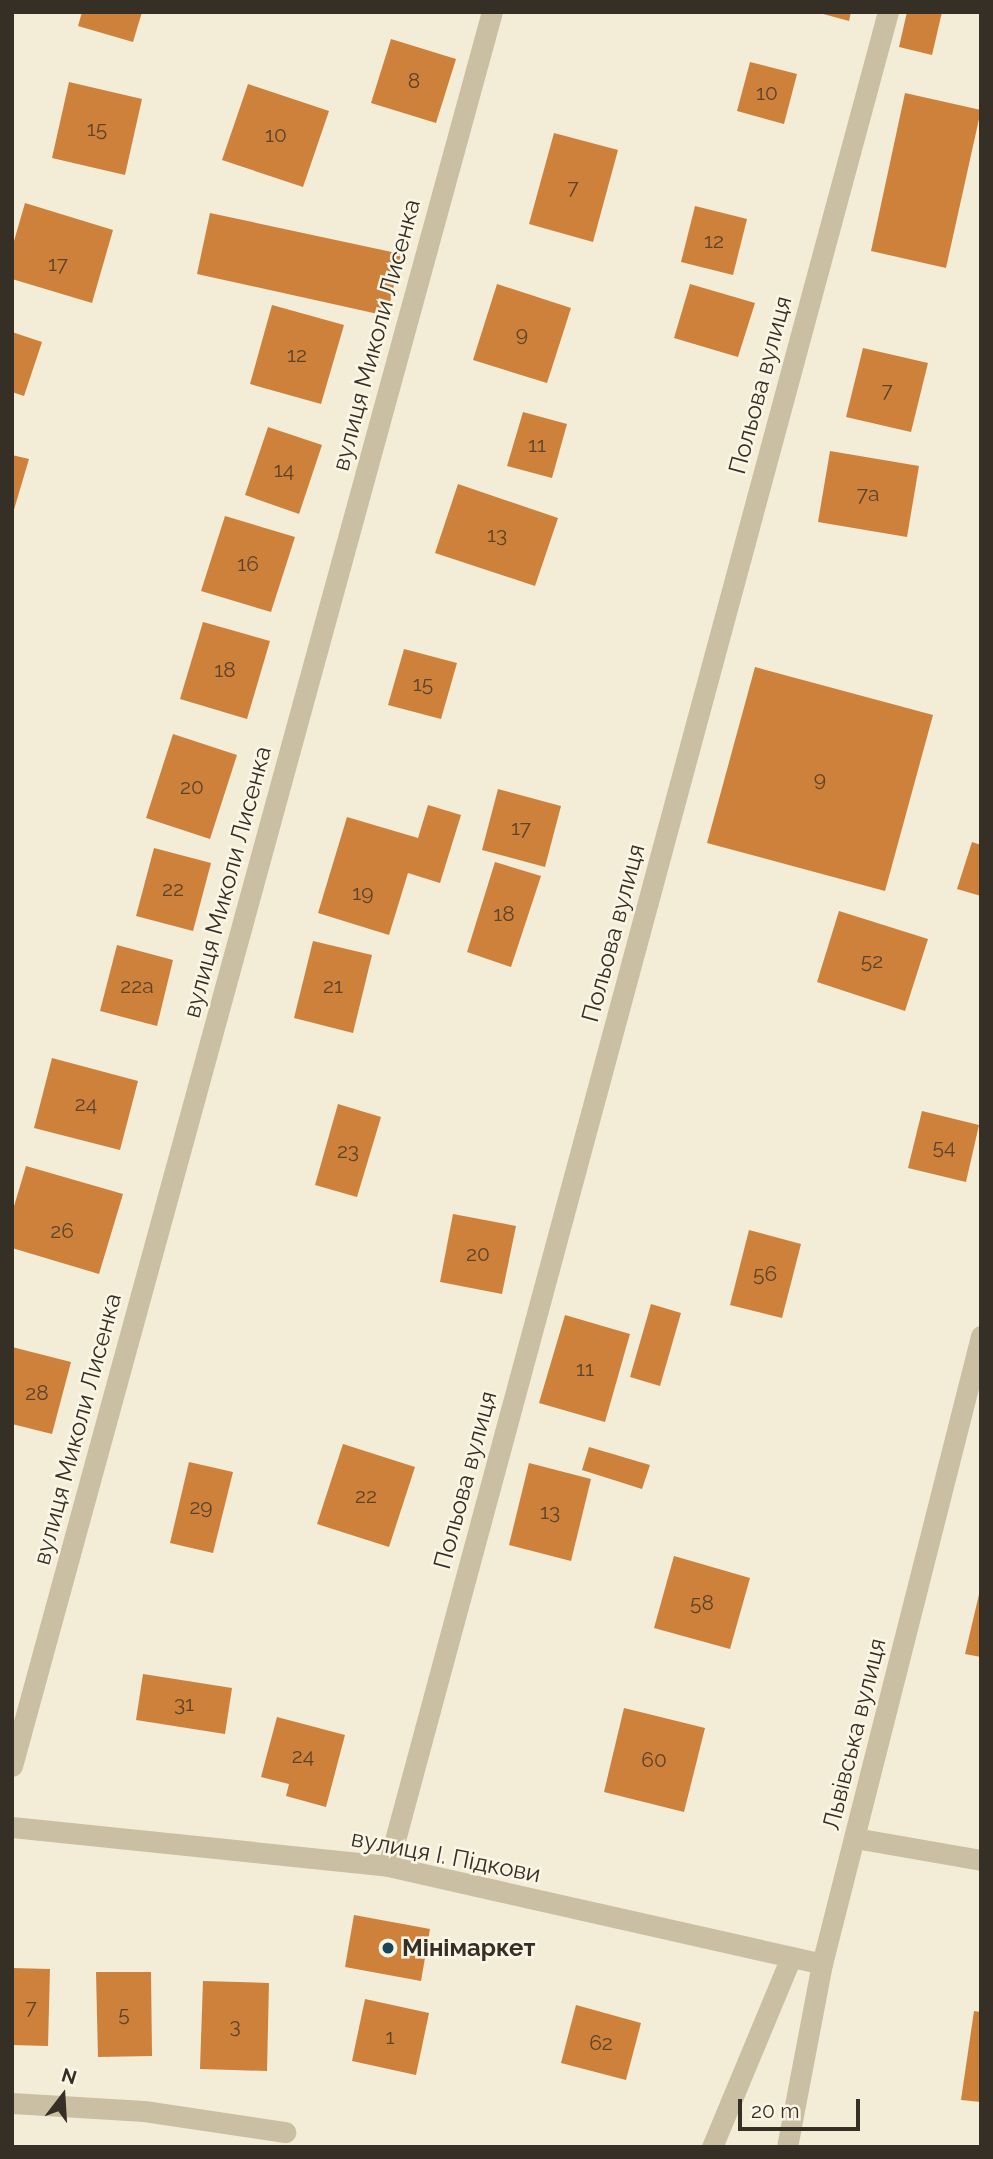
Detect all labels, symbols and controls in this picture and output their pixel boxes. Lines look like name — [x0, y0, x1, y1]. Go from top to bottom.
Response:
house number: 8 — [408, 68, 420, 94]
house number: 10 — [756, 80, 778, 106]
house number: 15 — [87, 116, 107, 142]
house number: 10 — [265, 122, 287, 148]
house number: 7 — [567, 174, 579, 200]
street label: вулиця Миколи Лисенка — [326, 196, 426, 474]
house number: 12 — [704, 228, 724, 254]
house number: 17 — [48, 251, 68, 277]
street label: Польова вулиця — [722, 293, 798, 477]
house number: 9 — [516, 321, 528, 347]
house number: 12 — [287, 342, 307, 368]
house number: 7 — [881, 377, 893, 403]
house number: 11 — [528, 432, 546, 458]
house number: 14 — [274, 457, 294, 483]
house number: 7а — [857, 481, 879, 507]
house number: 13 — [487, 522, 507, 548]
house number: 16 — [237, 551, 259, 577]
house number: 18 — [214, 657, 236, 683]
house number: 15 — [413, 671, 433, 697]
street label: вулиця Миколи Лисенка — [177, 743, 277, 1021]
house number: 9 — [814, 766, 826, 792]
house number: 20 — [180, 774, 204, 800]
house number: 17 — [511, 815, 531, 841]
street label: Польова вулиця — [575, 841, 651, 1025]
house number: 22 — [162, 876, 184, 902]
house number: 19 — [352, 880, 374, 906]
house number: 18 — [493, 901, 515, 927]
house number: 52 — [861, 948, 883, 974]
house number: 22а — [120, 973, 154, 999]
house number: 21 — [323, 973, 343, 999]
house number: 24 — [75, 1091, 97, 1117]
house number: 54 — [933, 1134, 955, 1160]
house number: 23 — [337, 1138, 359, 1164]
house number: 26 — [50, 1218, 74, 1244]
house number: 20 — [466, 1241, 490, 1267]
house number: 56 — [753, 1261, 777, 1287]
street label: вулиця Миколи Лисенка — [27, 1290, 127, 1568]
house number: 11 — [576, 1356, 594, 1382]
house number: 28 — [25, 1380, 49, 1406]
street label: Польова вулиця — [427, 1388, 503, 1572]
house number: 22 — [355, 1483, 377, 1509]
house number: 29 — [189, 1494, 213, 1520]
house number: 13 — [540, 1499, 560, 1525]
house number: 58 — [690, 1590, 714, 1616]
street label: Львівська вулиця — [816, 1635, 892, 1833]
house number: 31 — [174, 1691, 194, 1717]
house number: 24 — [292, 1743, 314, 1769]
house number: 60 — [641, 1747, 667, 1773]
street label: вулиця І. Підкови — [349, 1824, 543, 1888]
place label: Мінімаркет — [402, 1934, 535, 1962]
marker: Мінімаркет — [380, 1940, 396, 1956]
house number: 7 — [25, 1994, 37, 2020]
house number: 5 — [118, 2001, 130, 2027]
house number: 3 — [229, 2013, 241, 2039]
house number: 1 — [386, 2024, 394, 2050]
house number: 62 — [589, 2030, 613, 2056]
north arrow — [28, 2061, 98, 2131]
text: N — [59, 2063, 79, 2089]
scale bar — [741, 2086, 864, 2130]
text: 20 m — [751, 2098, 799, 2123]

